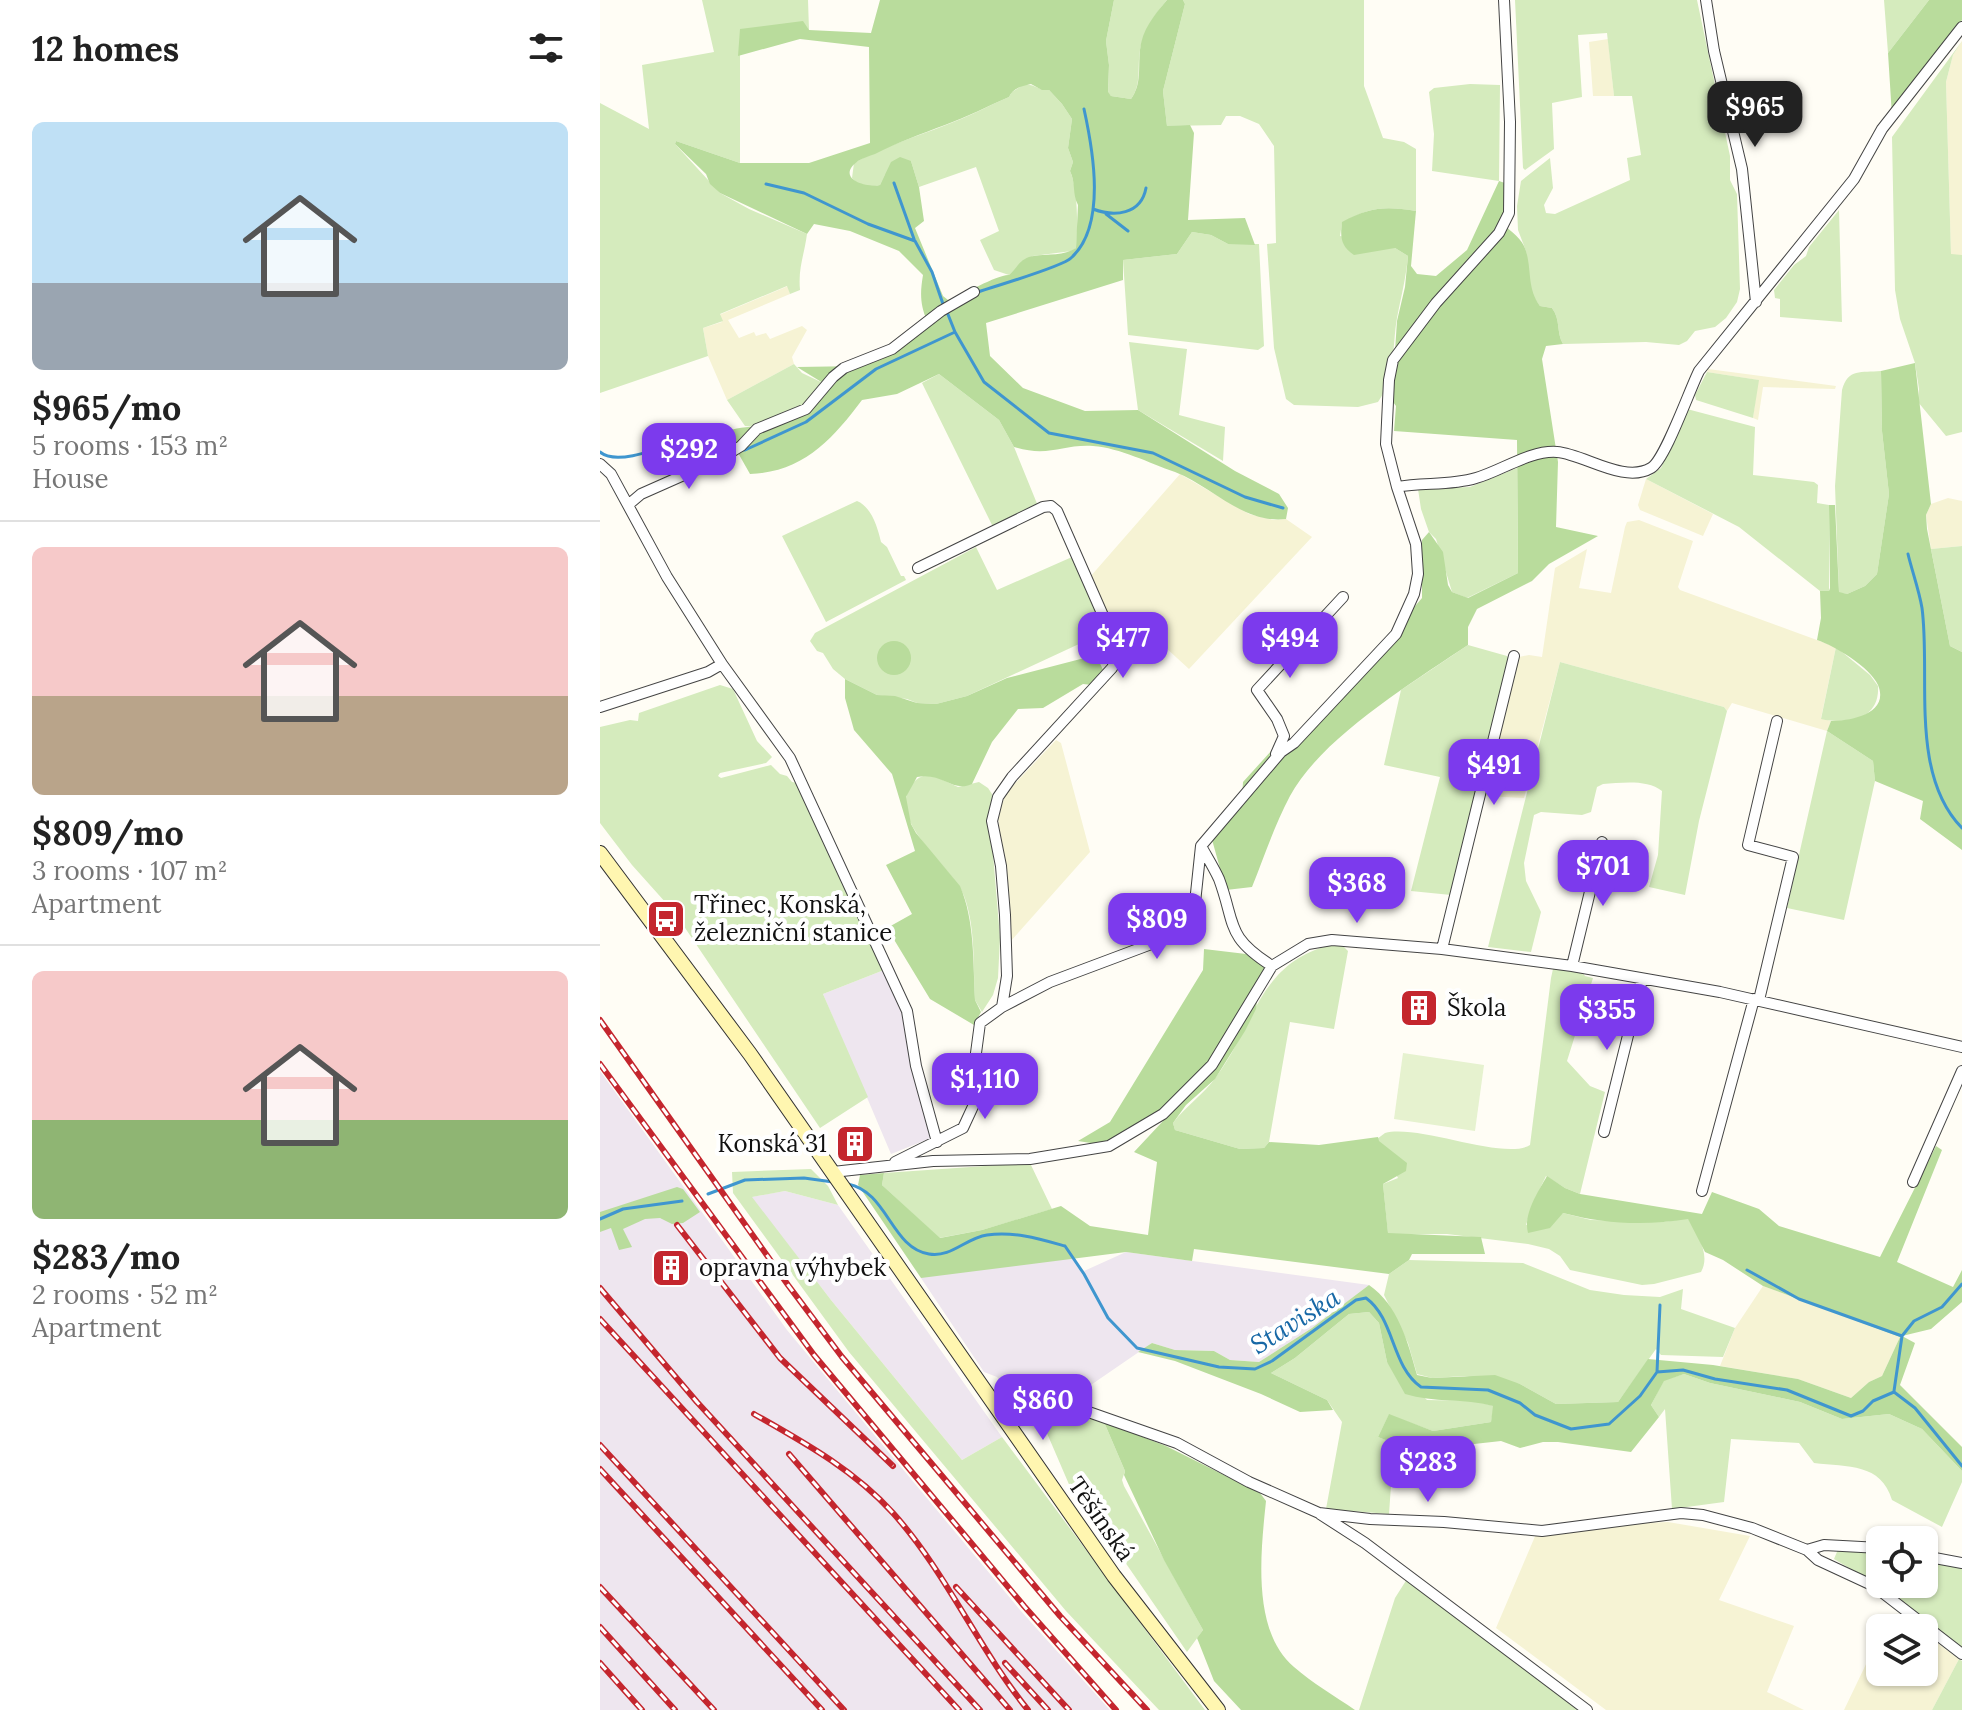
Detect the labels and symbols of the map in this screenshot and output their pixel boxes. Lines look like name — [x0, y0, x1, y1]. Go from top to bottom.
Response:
pin: $965 — [1708, 81, 1802, 149]
pin: $292 — [642, 423, 736, 491]
pin: $477 — [1076, 612, 1170, 680]
pin: $494 — [1243, 612, 1337, 680]
pin: $491 — [1447, 739, 1541, 807]
pin: $701 — [1556, 840, 1650, 908]
pin: $368 — [1310, 857, 1404, 925]
place label: Třinec, Konská, železniční stanice — [694, 889, 892, 948]
pin: $809 — [1110, 893, 1204, 961]
bus stop icon: Třinec, Konská, železniční stanice — [645, 898, 687, 940]
pin: $355 — [1560, 984, 1654, 1052]
building icon: Škola — [1398, 987, 1440, 1029]
place label: Škola — [1447, 991, 1506, 1023]
pin: $1,110 — [920, 1053, 1050, 1121]
building icon: Konská 31 — [834, 1123, 876, 1165]
place label: Konská 31 — [718, 1128, 827, 1159]
building icon: opravna výhybek — [650, 1247, 692, 1289]
place label: opravna výhybek — [699, 1252, 886, 1283]
water label: Staviska — [1244, 1280, 1346, 1361]
pin: $860 — [996, 1374, 1090, 1442]
pin: $283 — [1381, 1436, 1475, 1504]
street label: Těšínská — [1061, 1471, 1142, 1567]

